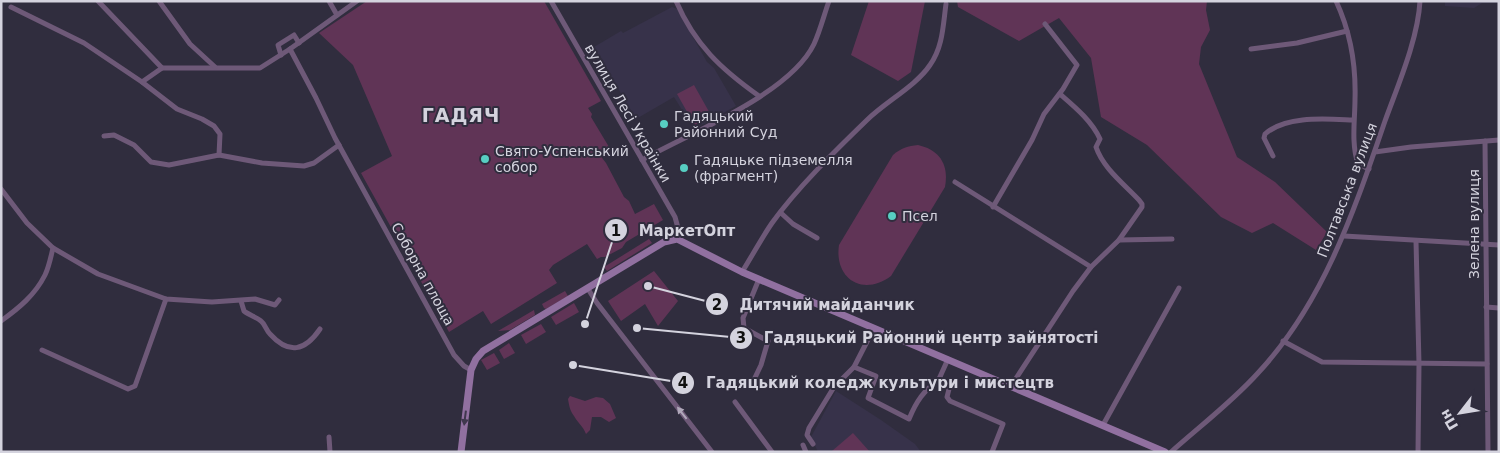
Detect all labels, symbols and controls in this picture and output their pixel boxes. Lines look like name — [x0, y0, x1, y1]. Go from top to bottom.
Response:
street label: вулиця Лесі Українки — [582, 41, 674, 185]
district label: ГАДЯЧ — [422, 104, 500, 126]
place label: Гадяцький Районний Суд — [674, 108, 777, 140]
marker: Гадяцький Районний Суд — [658, 118, 670, 130]
street label: Полтавська вулиця — [1314, 120, 1380, 260]
place label: Свято-Успенський собор — [495, 143, 629, 175]
place label: Гадяцьке підземелля (фрагмент) — [694, 152, 853, 184]
marker: Свято-Успенський собор — [479, 153, 491, 165]
marker: Гадяцьке підземелля (фрагмент) — [678, 162, 690, 174]
street label: Зелена вулиця — [1466, 169, 1482, 279]
place label: Псел — [902, 208, 938, 224]
marker: Псел — [886, 210, 898, 222]
callout: МаркетОпт — [604, 215, 745, 245]
street label: Соборна площа — [388, 220, 458, 328]
text: 1 — [611, 222, 621, 240]
text: МаркетОпт — [639, 222, 736, 240]
callout: Дитячий майданчик — [704, 289, 925, 319]
text: 2 — [712, 296, 722, 314]
text: Дитячий майданчик — [739, 296, 915, 314]
callout: Гадяцький Районний центр зайнятості — [728, 323, 1108, 353]
text: 3 — [736, 329, 746, 347]
text: Гадяцький Районний центр зайнятості — [764, 329, 1098, 347]
callout: Гадяцький коледж культури і мистецтв — [671, 368, 1063, 398]
text: 4 — [678, 374, 688, 392]
text: Гадяцький коледж культури і мистецтв — [706, 374, 1054, 392]
north arrow — [1435, 388, 1485, 438]
text: Пн — [1436, 406, 1461, 433]
one-way arrow — [677, 407, 688, 420]
one-way arrow — [461, 410, 469, 426]

